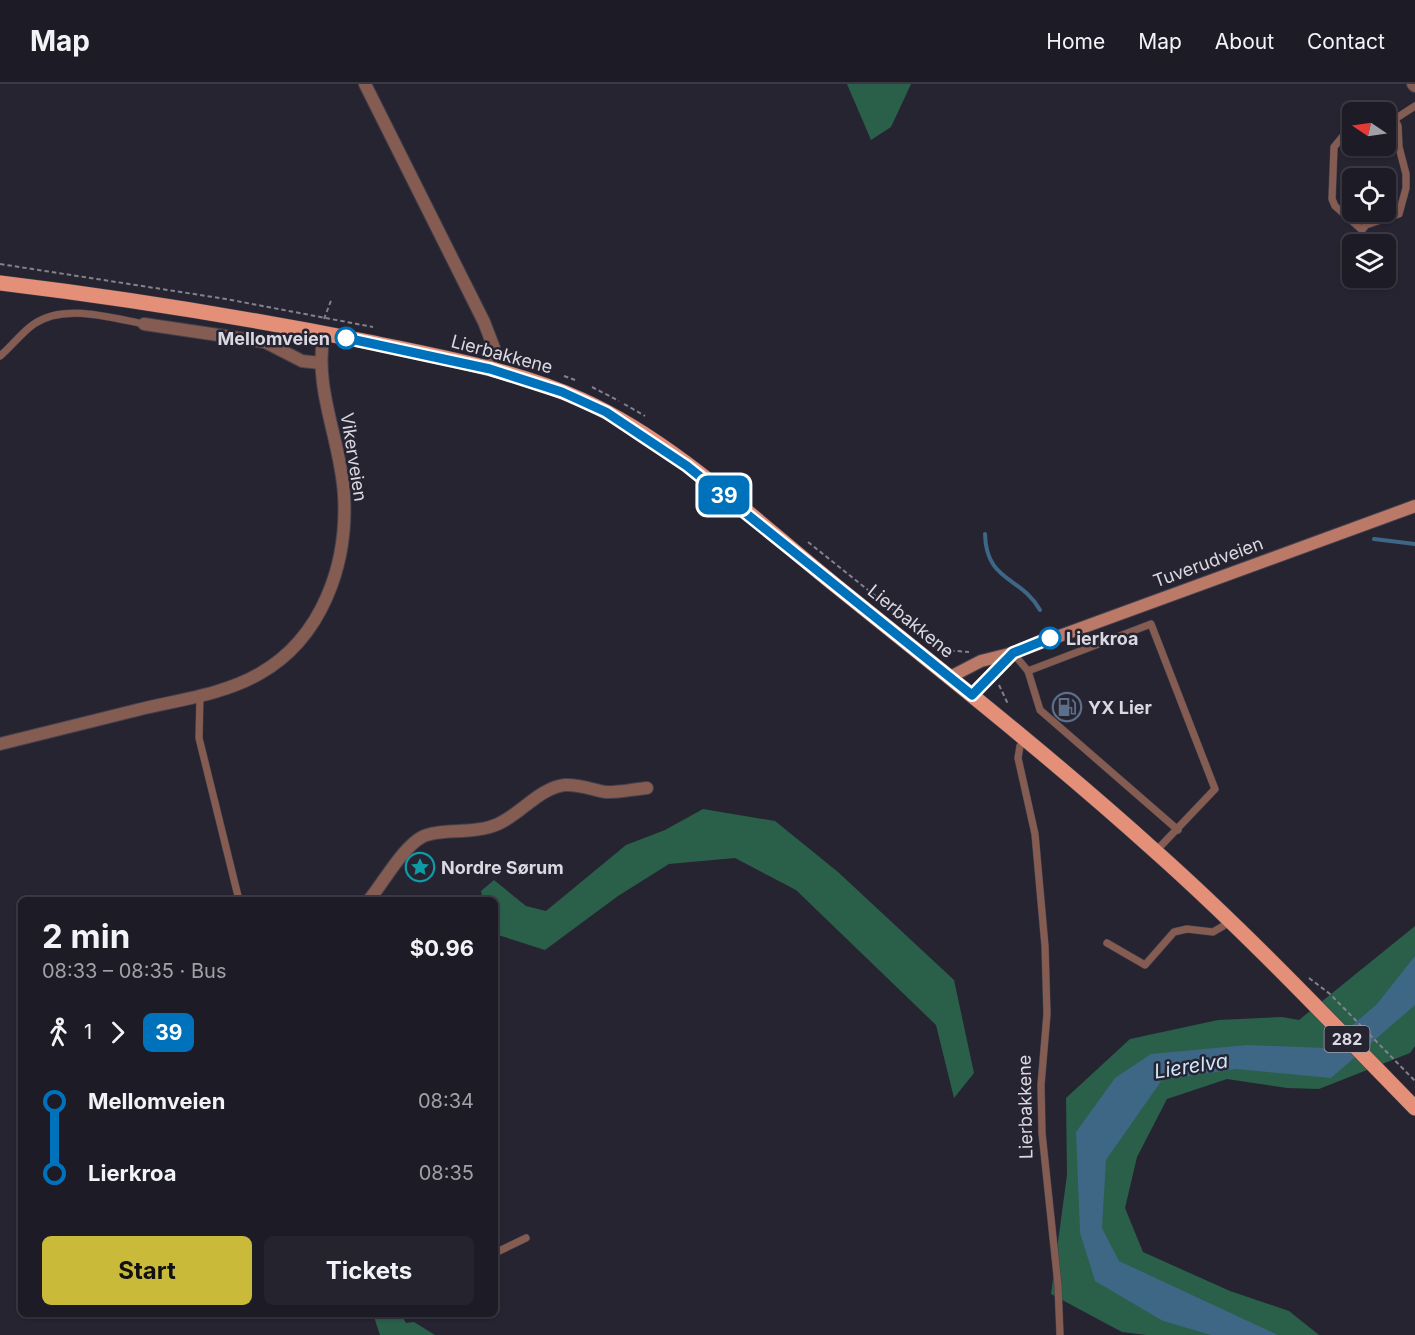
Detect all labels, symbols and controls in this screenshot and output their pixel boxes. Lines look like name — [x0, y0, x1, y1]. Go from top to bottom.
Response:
text: Map — [30, 24, 90, 58]
text: Home — [1046, 29, 1105, 54]
text: Map — [1138, 29, 1182, 54]
text: About — [1215, 29, 1274, 54]
text: Contact — [1307, 29, 1385, 54]
north arrow — [1342, 102, 1396, 156]
map controls — [1342, 102, 1396, 288]
button: locate — [1342, 168, 1396, 222]
button: layers — [1342, 234, 1396, 288]
marker: Mellomveien — [335, 327, 357, 349]
place label: Mellomveien — [218, 328, 330, 349]
street label: Lierbakkene — [449, 330, 555, 378]
street label: Vikerveien — [337, 411, 371, 503]
line badge: 39 — [697, 476, 751, 514]
text: 39 — [710, 483, 738, 508]
street label: Tuverudveien — [1150, 532, 1266, 592]
street label: Lierbakkene — [864, 580, 958, 662]
marker: Lierkroa — [1039, 627, 1061, 649]
place label: Lierkroa — [1066, 628, 1138, 649]
fuel station icon: YX Lier — [1051, 691, 1083, 723]
place label: YX Lier — [1088, 697, 1152, 718]
place icon: Nordre Sørum — [404, 851, 436, 883]
place label: Nordre Sørum — [441, 857, 564, 878]
text: 2 min — [42, 916, 130, 956]
text: $0.96 — [410, 935, 474, 961]
text: 08:33 – 08:35 · Bus — [42, 959, 226, 983]
icon: walk — [42, 1016, 75, 1049]
icon: forward — [101, 1016, 134, 1049]
text: 1 — [84, 1020, 92, 1044]
text: 39 — [155, 1020, 182, 1045]
road number: 282 — [1324, 1026, 1370, 1052]
water label: Lierelva — [1152, 1048, 1230, 1084]
street label: Lierbakkene — [1014, 1055, 1036, 1159]
text: Mellomveien — [88, 1088, 225, 1114]
text: 08:34 — [418, 1089, 474, 1113]
text: Lierkroa — [88, 1160, 176, 1186]
text: 08:35 — [419, 1161, 474, 1185]
button: Start — [42, 1236, 252, 1305]
button: Tickets — [264, 1236, 474, 1305]

